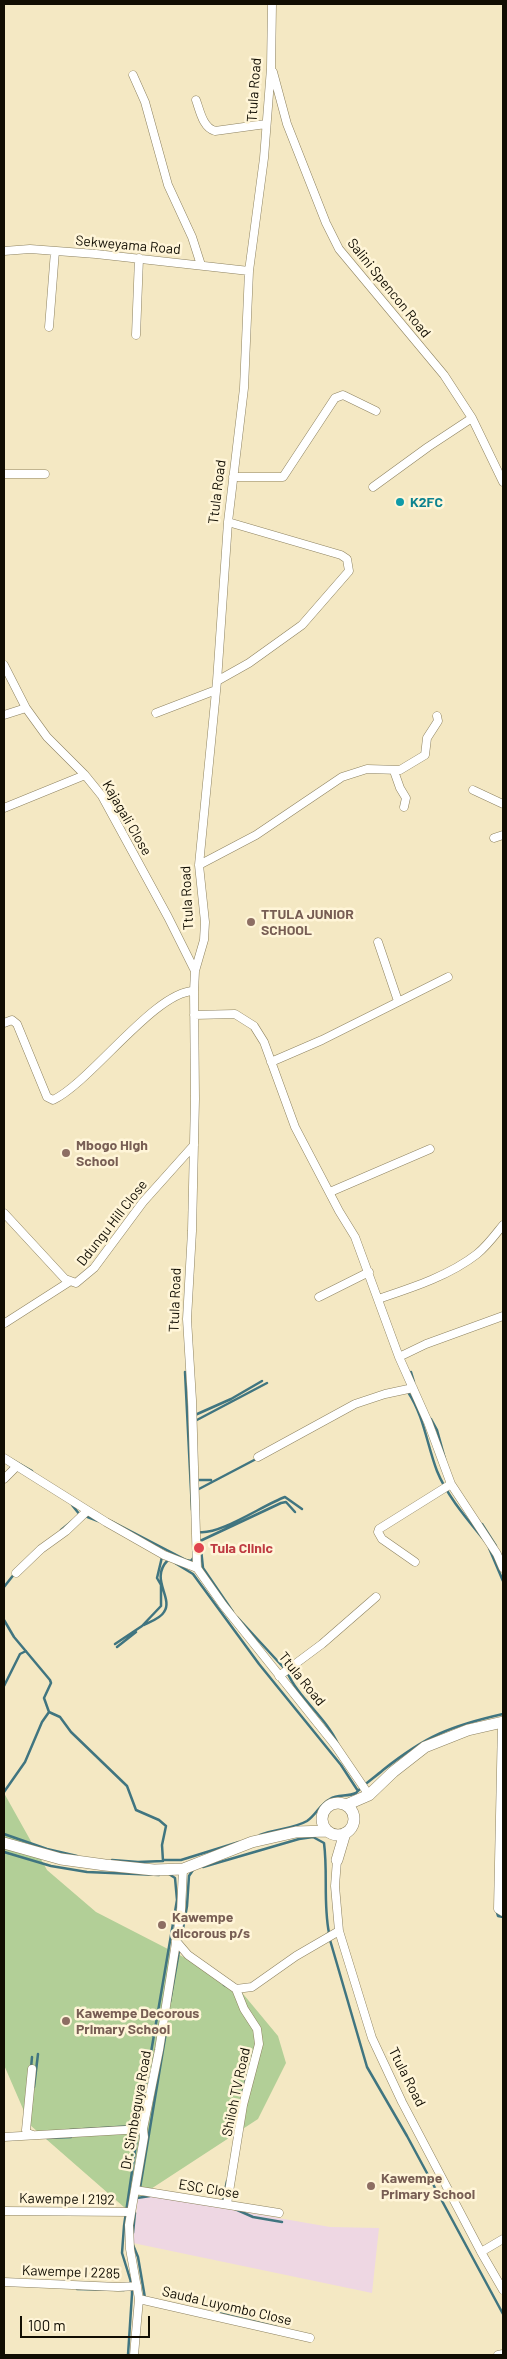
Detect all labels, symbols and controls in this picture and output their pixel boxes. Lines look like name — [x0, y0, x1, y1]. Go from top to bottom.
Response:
street label: Ttula Road — [243, 57, 265, 123]
street label: Sekweyama Road — [75, 232, 181, 258]
street label: Salini Spencon Road — [344, 235, 434, 341]
street label: Ttula Road — [205, 459, 229, 525]
place label: K2FC — [410, 494, 443, 510]
marker: K2FC — [394, 496, 406, 508]
street label: Kajagali Close — [99, 777, 155, 859]
street label: Ttula Road — [177, 865, 197, 931]
place label: TTULA JUNIOR SCHOOL — [261, 906, 354, 939]
marker: TTULA JUNIOR SCHOOL — [245, 916, 257, 928]
place label: Mbogo High School — [76, 1137, 148, 1170]
marker: Mbogo High School — [60, 1147, 72, 1159]
street label: Ddungu Hill Close — [73, 1177, 151, 1269]
street label: Ttula Road — [165, 1267, 185, 1333]
place label: Tula Clinic — [210, 1540, 273, 1556]
marker: Tula Clinic — [192, 1541, 206, 1555]
street label: Ttula Road — [275, 1649, 329, 1709]
place label: Kawempe dicorous p/s — [172, 1909, 250, 1941]
marker: Kawempe dicorous p/s — [156, 1919, 168, 1931]
place label: Kawempe Decorous Primary School — [76, 2005, 199, 2038]
marker: Kawempe Decorous Primary School — [60, 2015, 72, 2027]
street label: Ttula Road — [385, 2044, 429, 2110]
street label: Shiloh TV Road — [218, 2046, 254, 2138]
street label: Dr. Simbeguya Road — [117, 2049, 155, 2171]
place label: Kawempe Primary School — [381, 2170, 475, 2202]
street label: ESC Close — [177, 2176, 241, 2202]
marker: Kawempe Primary School — [365, 2180, 377, 2192]
street label: Kawempe I 2192 — [19, 2190, 115, 2208]
street label: Kawempe I 2285 — [22, 2262, 120, 2282]
street label: Sauda Luyombo Close — [160, 2283, 294, 2329]
scale bar — [22, 2306, 152, 2338]
text: 100 m — [28, 2316, 66, 2334]

